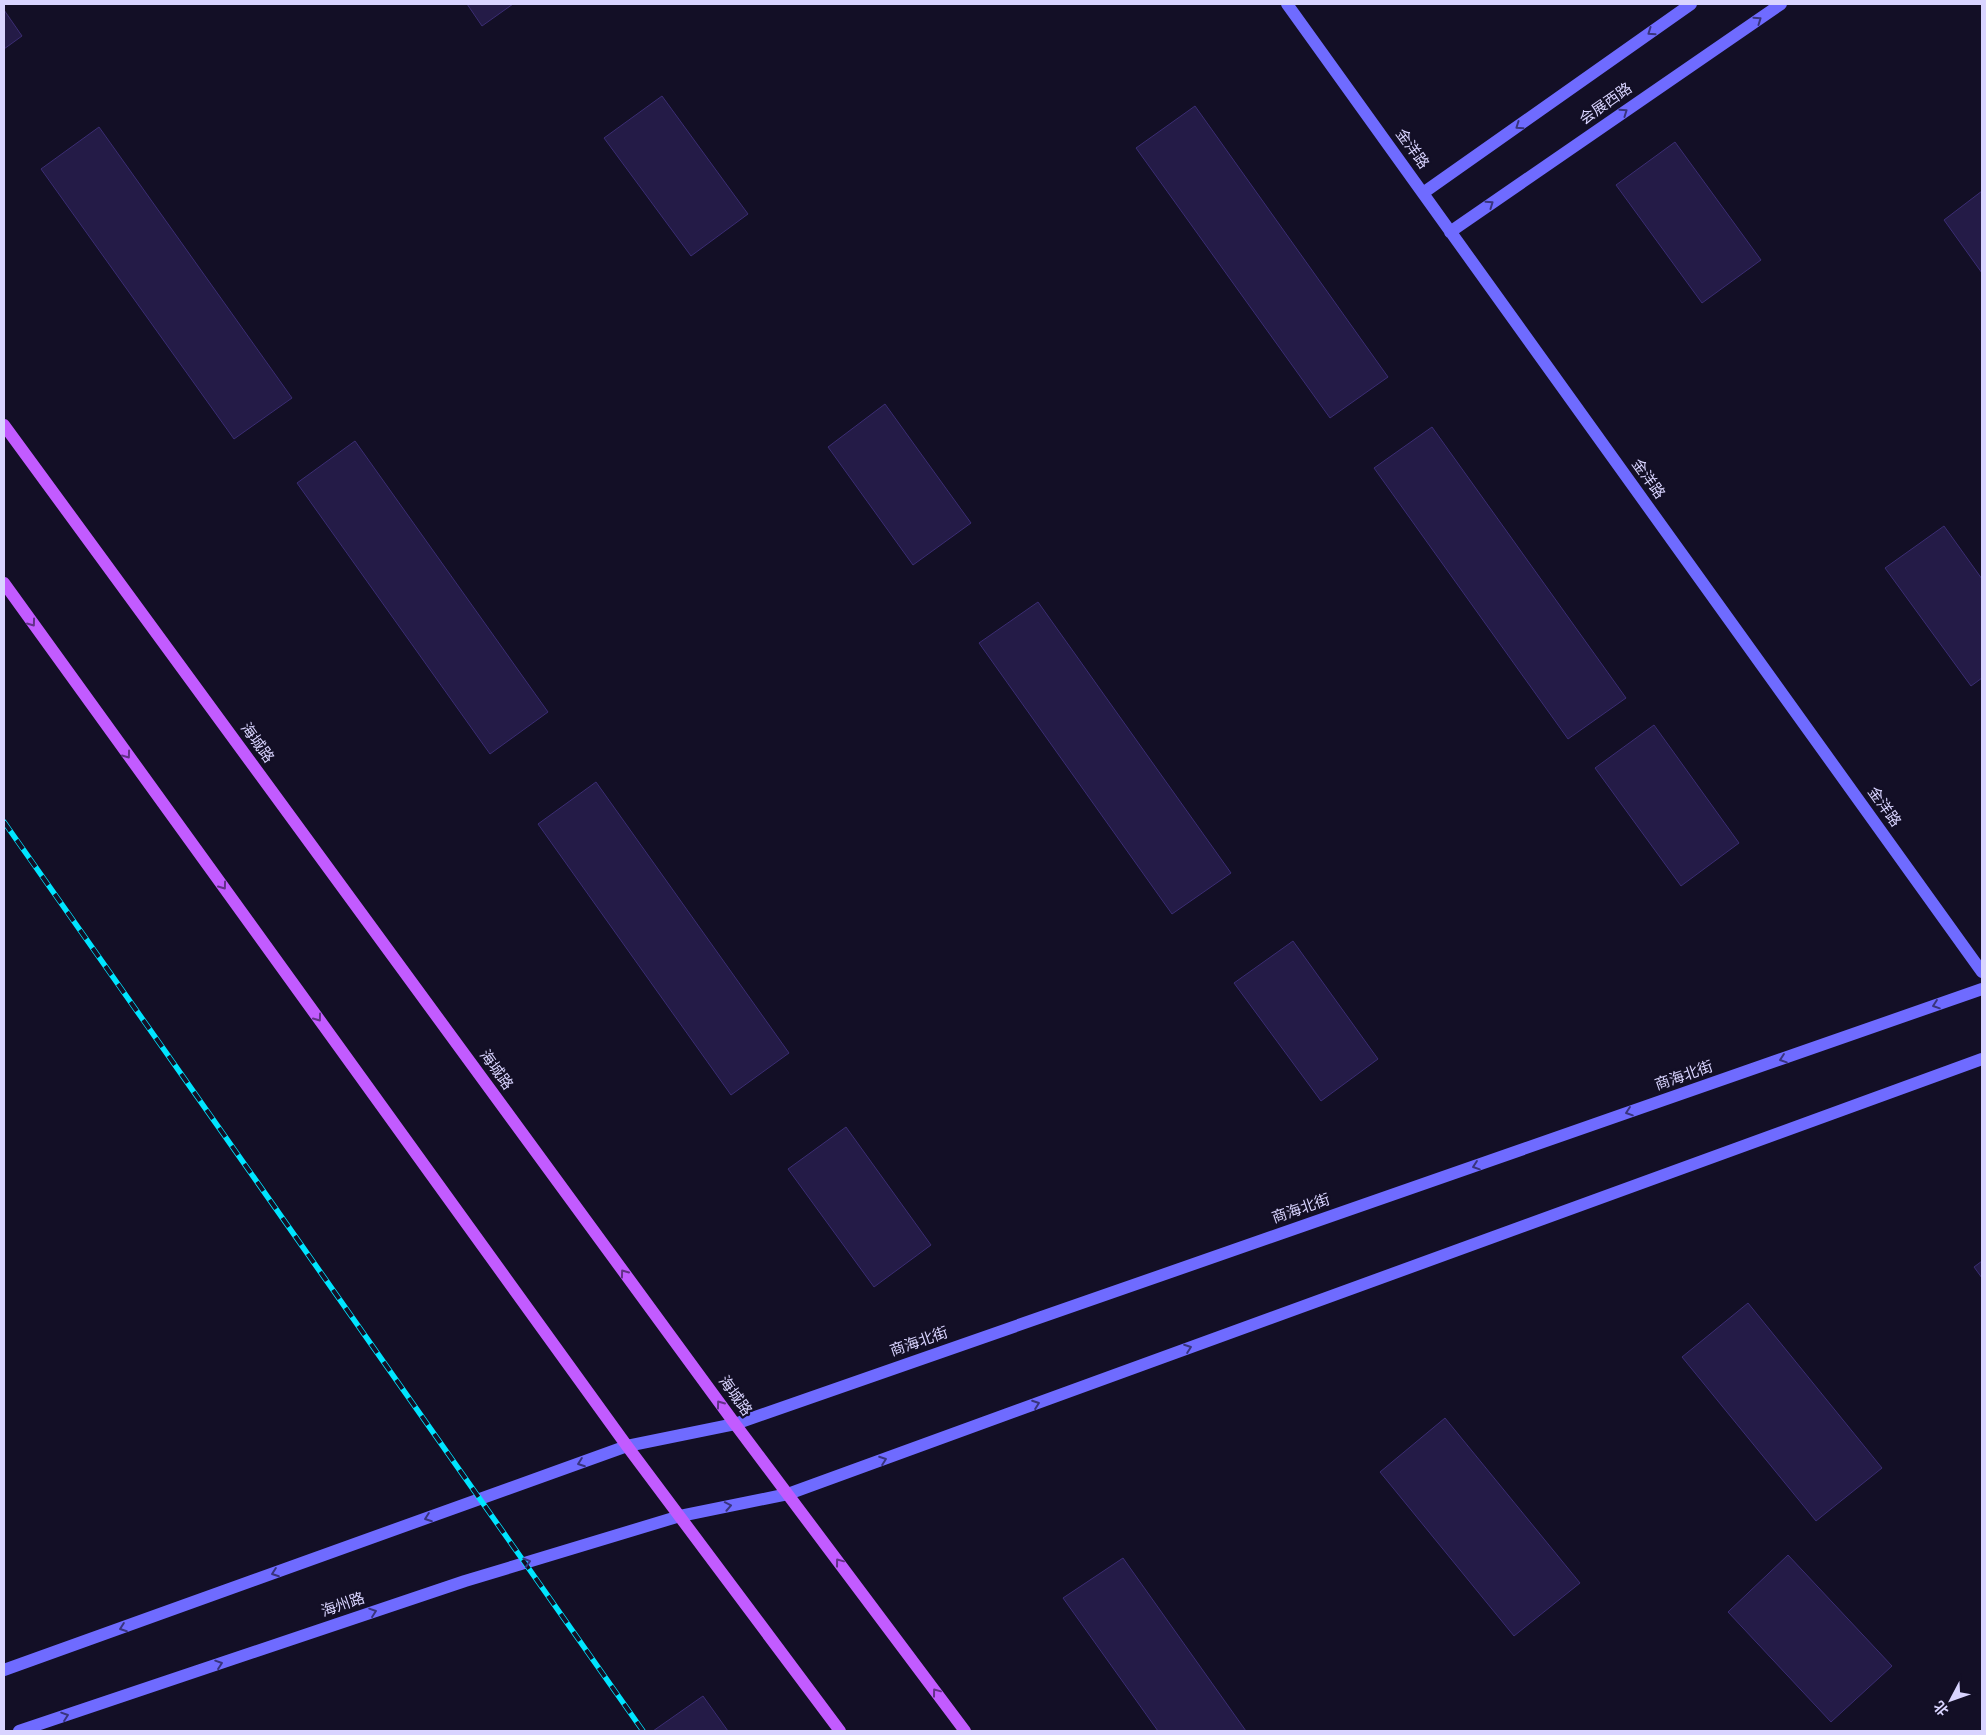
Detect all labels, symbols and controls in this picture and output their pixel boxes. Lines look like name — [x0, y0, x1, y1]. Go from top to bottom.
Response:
one-way arrow — [1752, 17, 1762, 26]
one-way arrow — [1648, 26, 1657, 35]
street label: 会展西路 — [1575, 78, 1637, 130]
one-way arrow — [1618, 109, 1628, 118]
one-way arrow — [1515, 120, 1525, 129]
street label: 金洋路 — [1390, 125, 1434, 173]
one-way arrow — [1484, 201, 1494, 210]
street label: 金洋路 — [1626, 455, 1670, 503]
one-way arrow — [26, 617, 35, 627]
street label: 海城路 — [235, 719, 279, 767]
one-way arrow — [121, 749, 131, 758]
street label: 金洋路 — [1862, 783, 1906, 831]
one-way arrow — [217, 880, 226, 890]
one-way arrow — [1932, 999, 1941, 1009]
one-way arrow — [312, 1012, 321, 1022]
street label: 海城路 — [474, 1046, 518, 1094]
one-way arrow — [1779, 1053, 1787, 1063]
street label: 商海北街 — [1652, 1056, 1716, 1096]
one-way arrow — [1626, 1106, 1634, 1116]
one-way arrow — [1472, 1160, 1481, 1170]
street label: 商海北街 — [1269, 1189, 1333, 1229]
one-way arrow — [622, 1270, 630, 1279]
street label: 商海北街 — [887, 1322, 951, 1362]
one-way arrow — [1183, 1344, 1192, 1354]
street label: 海城路 — [713, 1372, 757, 1420]
one-way arrow — [1031, 1400, 1039, 1410]
one-way arrow — [718, 1401, 726, 1410]
one-way arrow — [878, 1456, 887, 1466]
one-way arrow — [578, 1457, 586, 1467]
one-way arrow — [723, 1502, 732, 1512]
one-way arrow — [425, 1512, 433, 1522]
one-way arrow — [523, 1557, 531, 1567]
one-way arrow — [836, 1559, 844, 1568]
one-way arrow — [272, 1567, 280, 1577]
street label: 海州路 — [318, 1588, 368, 1622]
one-way arrow — [368, 1608, 376, 1618]
one-way arrow — [119, 1622, 127, 1632]
one-way arrow — [214, 1660, 222, 1670]
north arrow — [1926, 1675, 1976, 1725]
one-way arrow — [933, 1688, 942, 1698]
text: 北 — [1930, 1696, 1954, 1720]
one-way arrow — [60, 1711, 68, 1721]

